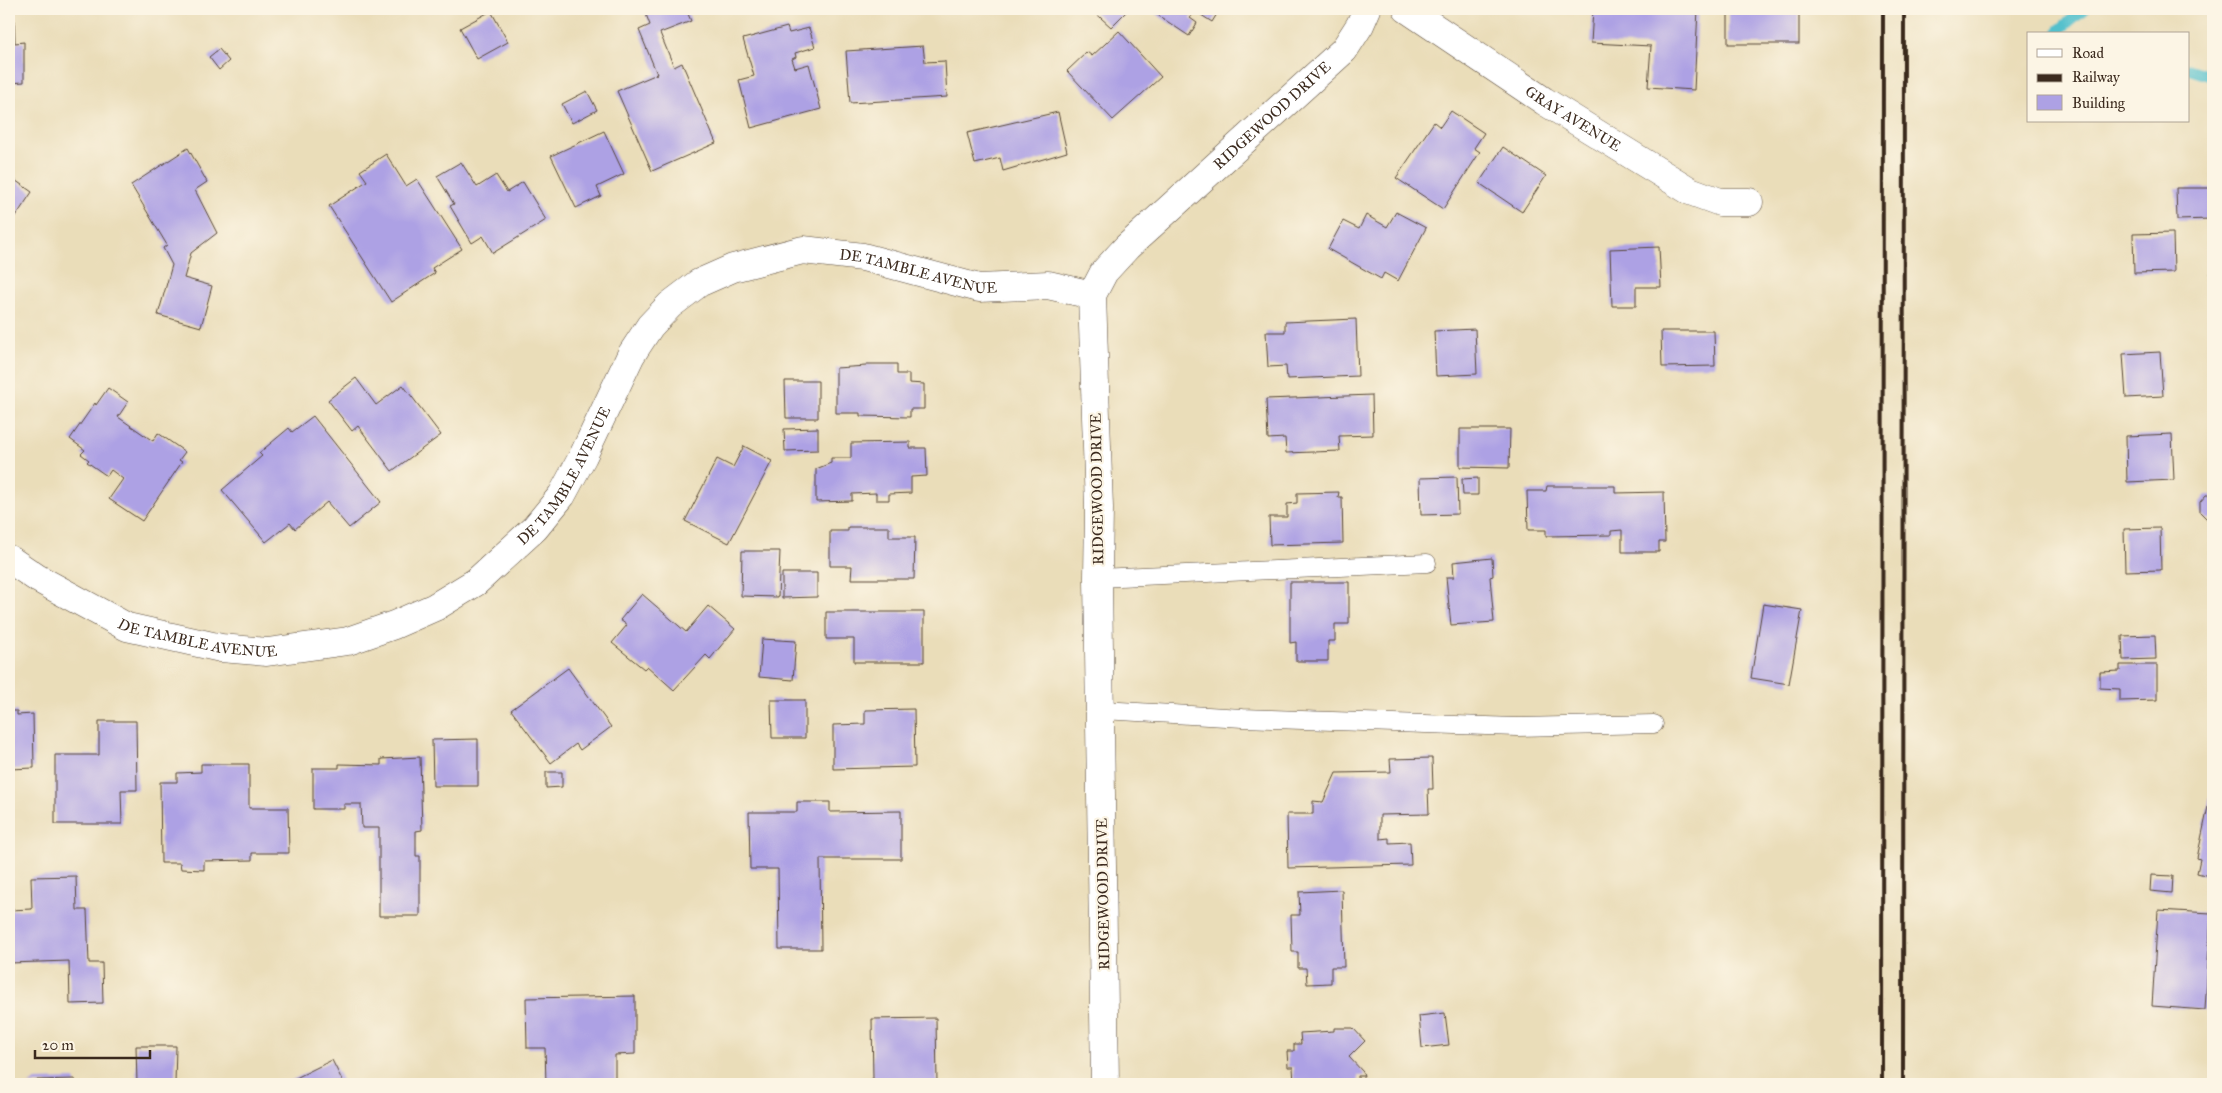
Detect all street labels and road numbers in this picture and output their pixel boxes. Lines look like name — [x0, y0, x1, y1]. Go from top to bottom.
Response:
street label: RIDGEWOOD DRIVE — [1210, 57, 1335, 173]
street label: GRAY AVENUE — [1522, 82, 1624, 155]
street label: DE TAMBLE AVENUE — [839, 245, 998, 297]
street label: DE TAMBLE AVENUE — [514, 403, 614, 549]
street label: RIDGEWOOD DRIVE — [1087, 413, 1107, 565]
street label: DE TAMBLE AVENUE — [115, 615, 278, 661]
street label: RIDGEWOOD DRIVE — [1093, 818, 1113, 970]

